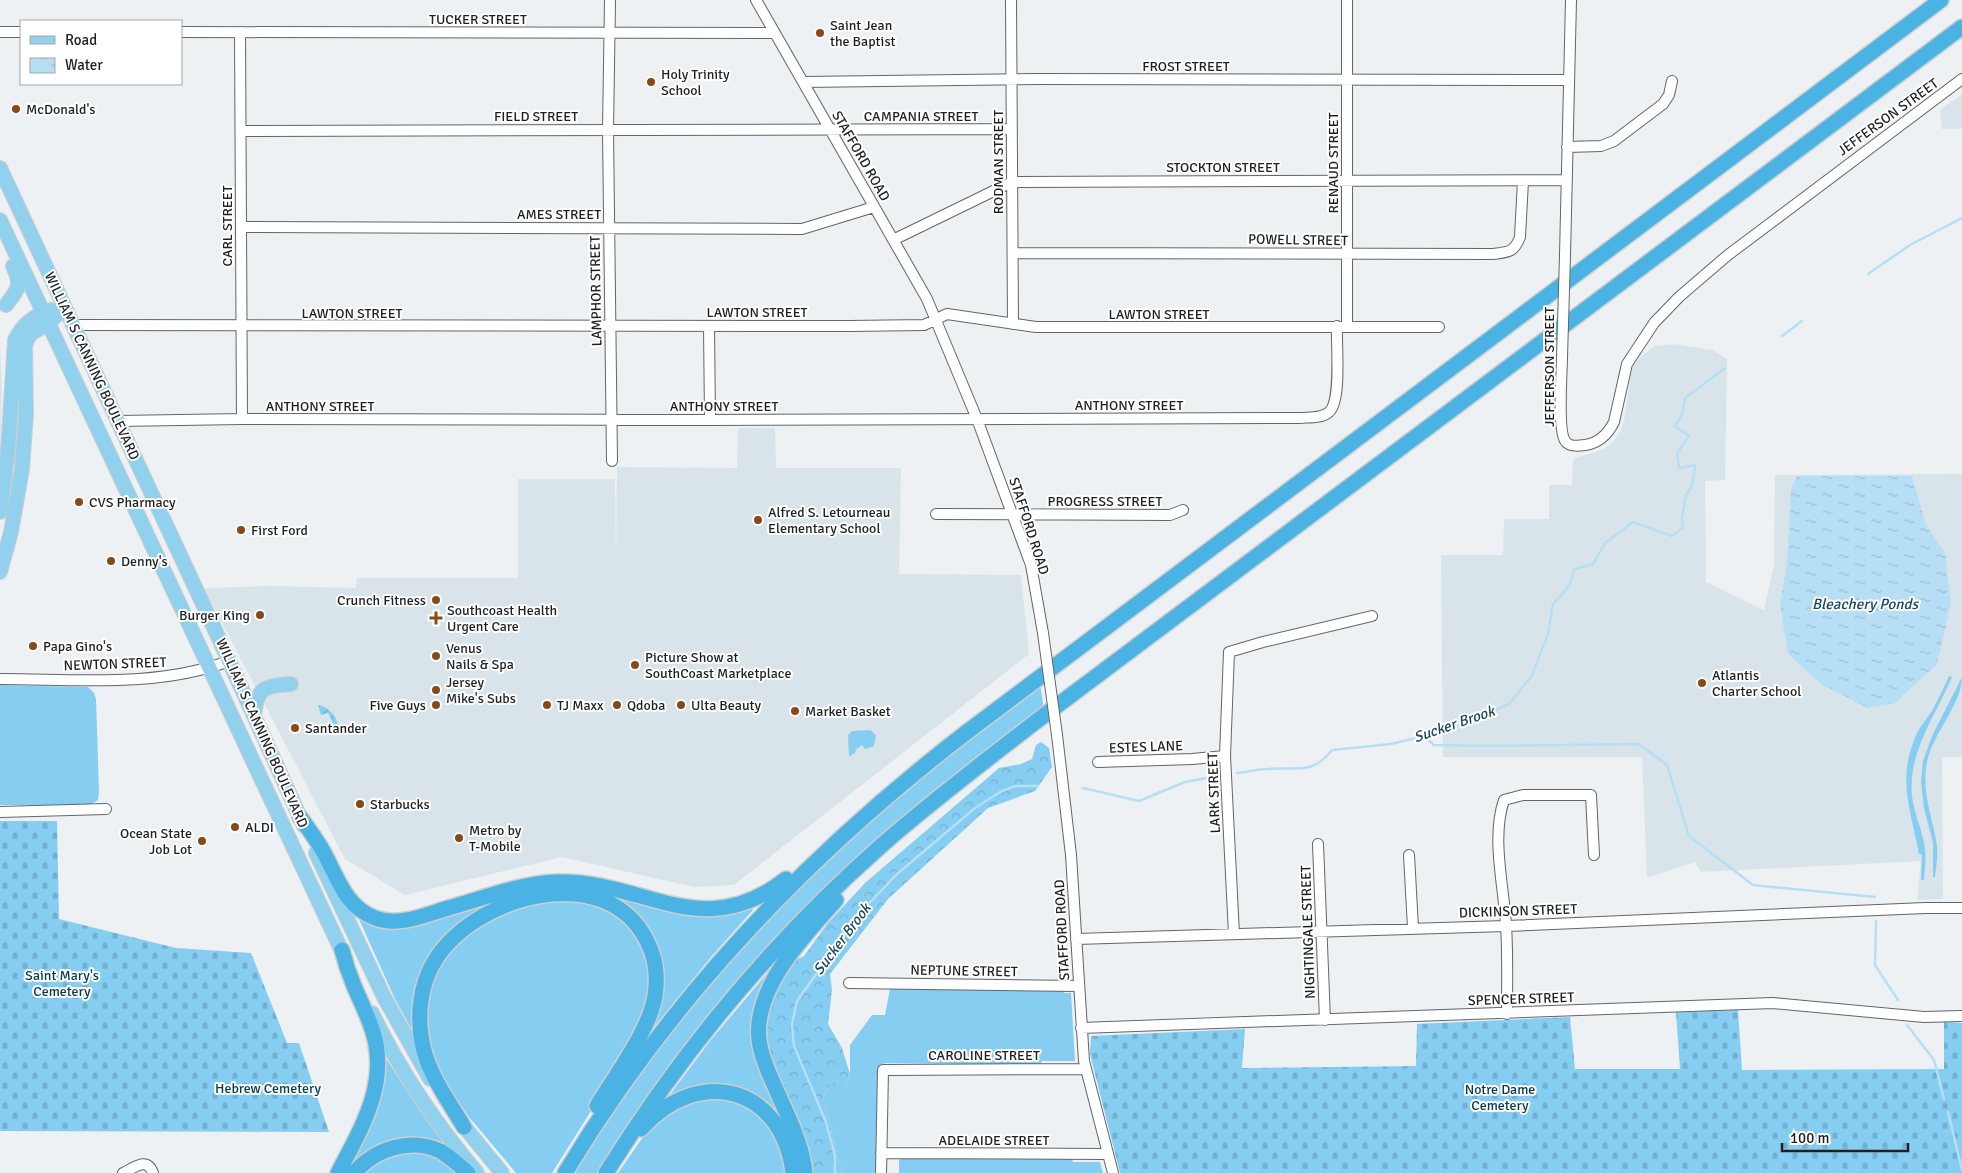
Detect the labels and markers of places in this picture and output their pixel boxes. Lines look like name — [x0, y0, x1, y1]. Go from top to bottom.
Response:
place label: Saint Jean the Baptist — [830, 17, 896, 50]
marker: Saint Jean the Baptist — [814, 27, 826, 39]
place label: Holy Trinity School — [661, 66, 730, 99]
marker: Holy Trinity School — [645, 76, 657, 88]
place label: McDonald's — [26, 101, 95, 118]
marker: McDonald's — [10, 103, 22, 115]
place label: CVS Pharmacy — [89, 494, 176, 511]
marker: CVS Pharmacy — [73, 496, 85, 508]
place label: Alfred S. Letourneau Elementary School — [768, 504, 891, 537]
marker: Alfred S. Letourneau Elementary School — [752, 514, 764, 526]
place label: First Ford — [251, 522, 308, 539]
marker: First Ford — [235, 524, 247, 536]
place label: Denny's — [121, 553, 168, 570]
marker: Denny's — [105, 555, 117, 567]
place label: Crunch Fitness — [337, 592, 426, 609]
marker: Crunch Fitness — [430, 594, 442, 606]
place label: Southcoast Health Urgent Care — [447, 602, 557, 635]
place label: Burger King — [179, 607, 250, 624]
marker: Burger King — [254, 609, 266, 621]
marker: Southcoast Health Urgent Care — [429, 611, 443, 625]
place label: Papa Gino's — [43, 638, 112, 655]
marker: Papa Gino's — [27, 640, 39, 652]
place label: Venus Nails & Spa — [446, 640, 514, 673]
place label: Picture Show at SouthCoast Marketplace — [645, 649, 791, 682]
marker: Venus Nails & Spa — [430, 650, 442, 662]
marker: Picture Show at SouthCoast Marketplace — [629, 659, 641, 671]
place label: Atlantis Charter School — [1712, 667, 1801, 700]
place label: Jersey Mike's Subs — [446, 674, 516, 707]
marker: Atlantis Charter School — [1696, 677, 1708, 689]
marker: Jersey Mike's Subs — [430, 684, 442, 696]
place label: Five Guys — [369, 697, 426, 714]
place label: TJ Maxx — [557, 697, 604, 714]
place label: Qdoba — [627, 697, 665, 714]
place label: Ulta Beauty — [691, 697, 762, 714]
marker: Five Guys — [430, 699, 442, 711]
marker: TJ Maxx — [541, 699, 553, 711]
marker: Qdoba — [611, 699, 623, 711]
marker: Ulta Beauty — [675, 699, 687, 711]
place label: Market Basket — [805, 703, 891, 720]
marker: Market Basket — [789, 705, 801, 717]
place label: Santander — [305, 720, 368, 737]
marker: Santander — [289, 722, 301, 734]
place label: Starbucks — [370, 796, 430, 813]
marker: Starbucks — [354, 798, 366, 810]
place label: ALDI — [245, 819, 274, 836]
marker: ALDI — [229, 821, 241, 833]
place label: Metro by T-Mobile — [469, 822, 522, 855]
place label: Ocean State Job Lot — [120, 825, 192, 858]
marker: Metro by T-Mobile — [453, 832, 465, 844]
marker: Ocean State Job Lot — [196, 835, 208, 847]

